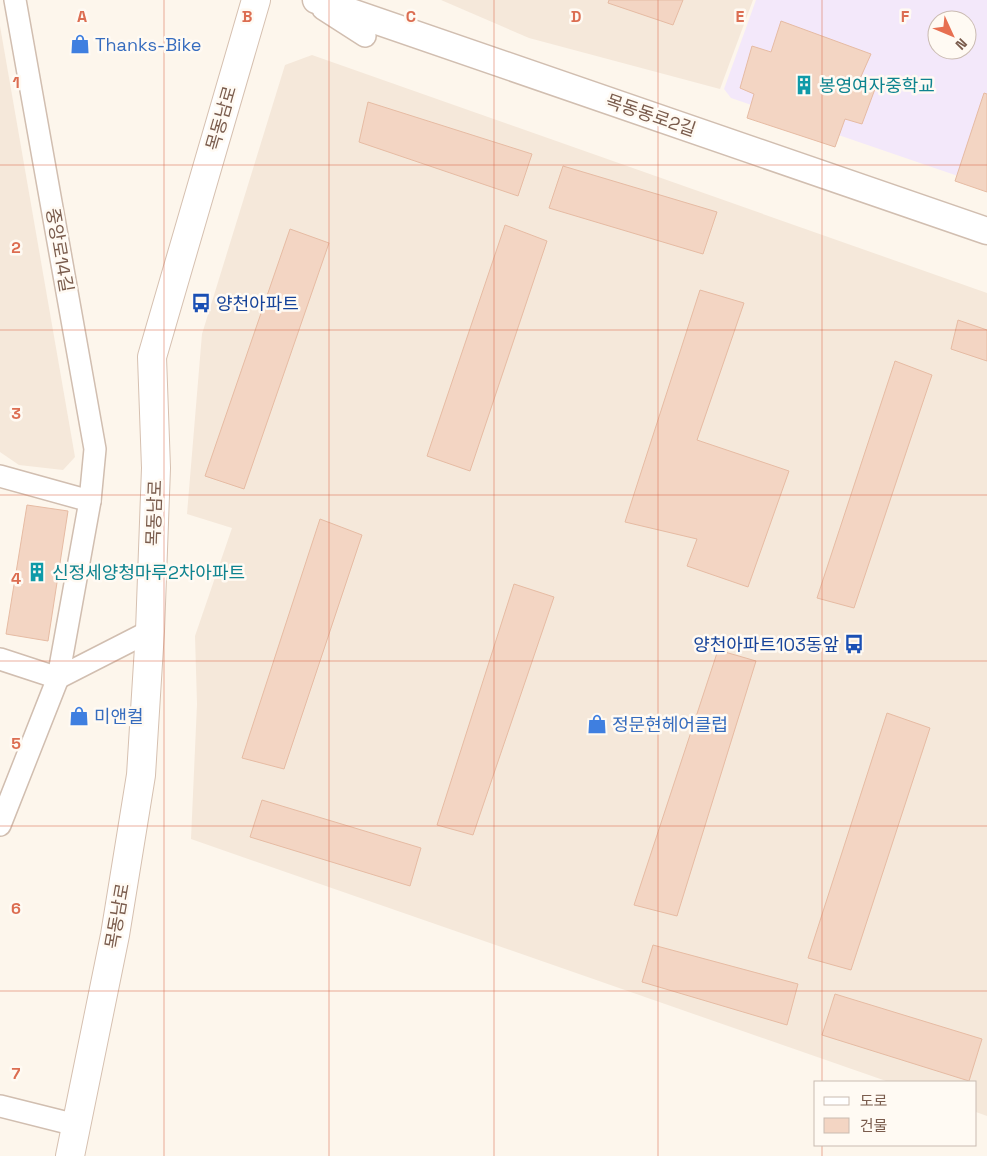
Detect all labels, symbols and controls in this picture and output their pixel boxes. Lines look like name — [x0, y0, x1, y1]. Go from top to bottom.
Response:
text: A — [77, 6, 87, 27]
text: B — [242, 6, 252, 27]
text: C — [406, 6, 416, 27]
text: D — [571, 6, 581, 27]
text: E — [736, 6, 745, 27]
text: F — [901, 6, 910, 27]
north arrow — [927, 10, 977, 60]
shop icon: Thanks-Bike — [69, 33, 91, 55]
place label: Thanks-Bike — [95, 33, 201, 56]
text: N — [952, 34, 971, 54]
text: 1 — [12, 72, 20, 93]
building icon: 봉영여자중학교 — [793, 74, 815, 96]
place label: 봉영여자중학교 — [819, 74, 935, 97]
street label: 목동남로 — [201, 83, 241, 153]
street label: 목동동로2길 — [603, 89, 699, 141]
street label: 중앙로14길 — [41, 206, 79, 294]
text: 2 — [11, 237, 21, 258]
bus stop icon: 양천아파트 — [190, 292, 212, 314]
place label: 양천아파트 — [216, 292, 299, 315]
text: 3 — [11, 403, 21, 424]
street label: 목동남로 — [141, 479, 167, 547]
building icon: 신정세양청마루2차아파트 — [26, 561, 48, 583]
place label: 신정세양청마루2차아파트 — [52, 561, 245, 584]
text: 4 — [11, 568, 21, 589]
place label: 양천아파트103동앞 — [693, 633, 839, 656]
bus stop icon: 양천아파트103동앞 — [843, 633, 865, 655]
shop icon: 미앤컬 — [68, 705, 90, 727]
place label: 미앤컬 — [94, 705, 144, 728]
shop icon: 정문현헤어클럽 — [586, 713, 608, 735]
place label: 정문현헤어클럽 — [612, 713, 728, 736]
text: 5 — [11, 733, 21, 754]
street label: 목동남로 — [100, 881, 134, 951]
text: 6 — [11, 898, 21, 919]
text: 7 — [12, 1063, 21, 1084]
legend — [814, 1081, 977, 1146]
text: 도로 — [860, 1091, 888, 1110]
text: 건물 — [860, 1116, 888, 1135]

